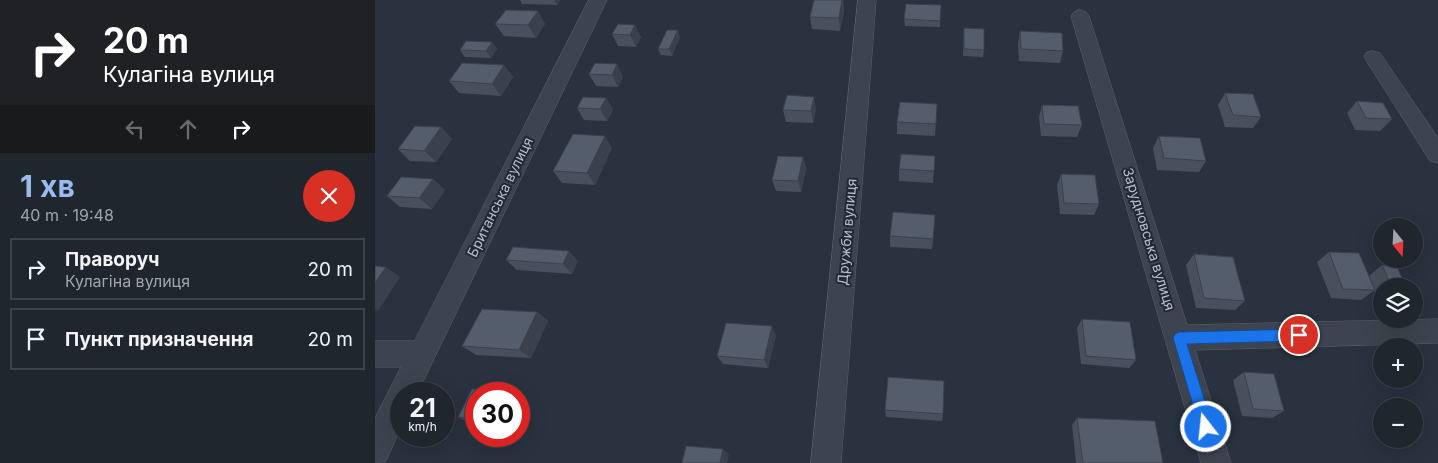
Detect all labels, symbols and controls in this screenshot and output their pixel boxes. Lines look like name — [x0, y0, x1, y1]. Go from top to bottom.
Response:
text: 20 m — [103, 19, 189, 61]
icon: right — [20, 20, 85, 85]
text: Кулагіна вулиця — [103, 61, 275, 87]
icon: left — [121, 115, 149, 143]
icon: ahead — [174, 115, 202, 143]
icon: right — [227, 115, 255, 143]
street label: Британська вулиця — [463, 134, 536, 260]
street label: Зарудновська вулиця — [1120, 165, 1179, 312]
text: 1 хв — [20, 168, 75, 204]
button: close — [303, 170, 355, 222]
street label: Дружби вулиця — [833, 178, 860, 286]
text: 40 m · 19:48 — [20, 205, 114, 225]
north arrow — [1373, 218, 1423, 268]
map controls — [1373, 218, 1423, 448]
text: Праворуч — [65, 248, 159, 271]
icon: right — [22, 255, 50, 283]
text: 20 m — [307, 258, 353, 281]
text: Кулагіна вулиця — [65, 271, 190, 291]
button: layers — [1373, 278, 1423, 328]
pin — [1278, 314, 1320, 356]
icon: arrive — [1285, 321, 1313, 349]
icon: arrive — [22, 325, 50, 353]
text: Пункт призначення — [65, 328, 253, 351]
text: 20 m — [307, 328, 353, 351]
button: + — [1373, 338, 1423, 388]
speed limit sign: 30 — [465, 382, 530, 447]
text: 21 — [409, 393, 436, 423]
button: − — [1373, 398, 1423, 448]
position arrow — [1179, 400, 1231, 452]
text: km/h — [408, 419, 437, 434]

